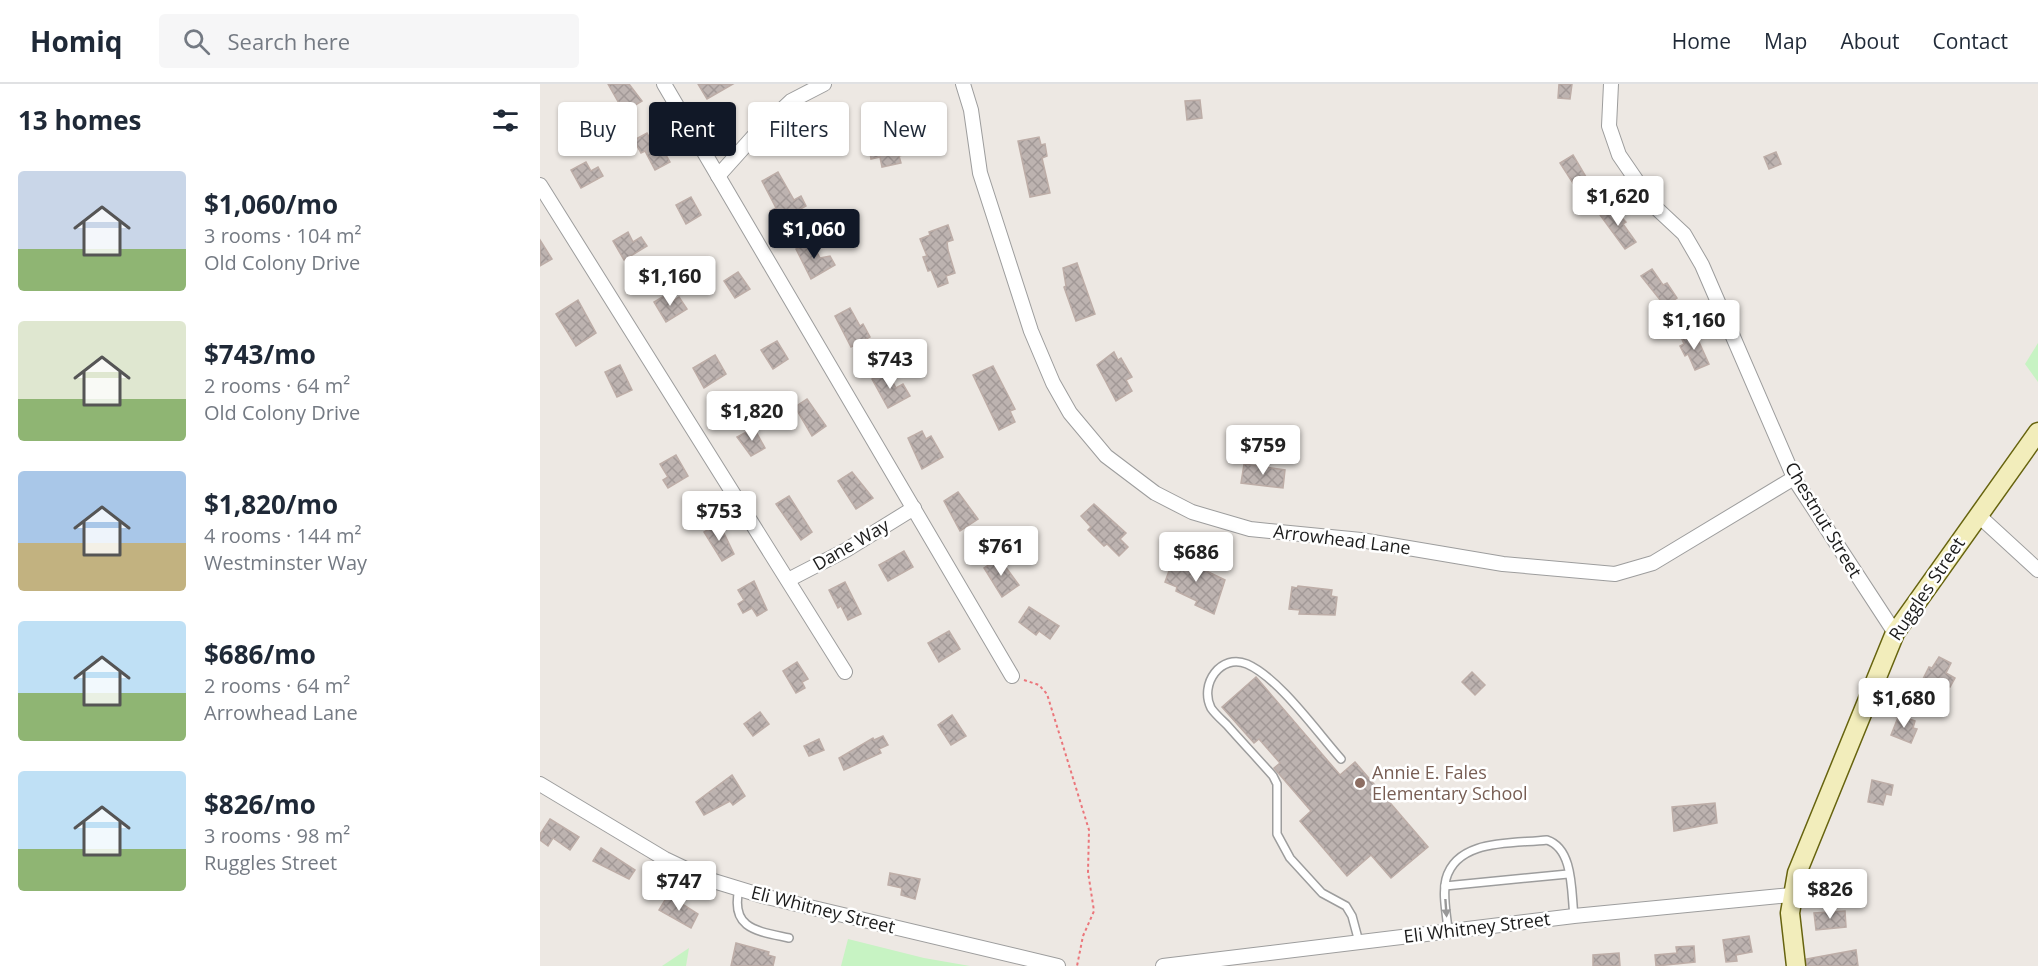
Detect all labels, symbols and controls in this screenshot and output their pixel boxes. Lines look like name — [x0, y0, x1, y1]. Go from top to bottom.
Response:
search box — [159, 14, 579, 68]
text: Homiq — [30, 22, 123, 60]
icon: search — [180, 25, 213, 58]
text: Search here — [228, 26, 350, 56]
text: Home — [1672, 27, 1731, 55]
text: Map — [1764, 27, 1807, 55]
text: About — [1840, 27, 1900, 55]
text: Contact — [1933, 27, 2008, 55]
text: 13 homes — [18, 102, 142, 138]
chip: Buy — [558, 102, 637, 156]
chip: Rent — [649, 102, 736, 156]
chip: Filters — [748, 102, 849, 156]
chip: New — [861, 102, 947, 156]
icon: filters — [489, 104, 522, 137]
pin: $1,620 — [1569, 176, 1667, 227]
text: $1,620 — [1587, 182, 1649, 209]
text: $1,060/mo — [204, 186, 338, 222]
icon: home — [66, 195, 138, 267]
pin: $1,060 — [765, 209, 863, 260]
text: $1,060 — [783, 215, 845, 242]
text: 3 rooms · 104 m² — [204, 222, 362, 249]
text: Old Colony Drive — [204, 249, 360, 276]
pin: $1,160 — [621, 256, 719, 307]
text: $1,160 — [639, 262, 701, 289]
pin: $1,160 — [1645, 300, 1743, 351]
text: $1,160 — [1663, 306, 1725, 333]
text: $743/mo — [204, 336, 316, 372]
pin: $743 — [854, 339, 926, 390]
icon: home — [66, 345, 138, 417]
text: $743 — [867, 345, 913, 372]
text: 2 rooms · 64 m² — [204, 372, 350, 399]
pin: $1,820 — [703, 391, 801, 442]
text: $1,820 — [721, 397, 783, 424]
text: Old Colony Drive — [204, 399, 360, 426]
pin: $759 — [1227, 425, 1299, 476]
text: $759 — [1240, 431, 1286, 458]
street label: Chestnut Street — [1780, 457, 1868, 582]
text: $1,820/mo — [204, 486, 338, 522]
pin: $753 — [683, 491, 755, 542]
icon: home — [66, 495, 138, 567]
text: $753 — [696, 497, 742, 524]
street label: Dane Way — [808, 512, 894, 576]
street label: Arrowhead Lane — [1272, 519, 1412, 559]
text: 4 rooms · 144 m² — [204, 522, 362, 549]
pin: $761 — [965, 526, 1037, 577]
text: $761 — [978, 532, 1024, 559]
pin: $686 — [1160, 532, 1232, 583]
street label: Ruggles Street — [1883, 532, 1970, 645]
text: $686 — [1173, 538, 1219, 565]
text: Westminster Way — [204, 549, 367, 576]
text: $686/mo — [204, 636, 316, 672]
icon: home — [66, 645, 138, 717]
text: 2 rooms · 64 m² — [204, 672, 350, 699]
pin: $1,680 — [1855, 678, 1953, 729]
text: $1,680 — [1873, 684, 1935, 711]
text: Arrowhead Lane — [204, 699, 358, 726]
place label: Annie E. Fales Elementary School — [1372, 760, 1528, 805]
marker: Annie E. Fales Elementary School — [1353, 776, 1367, 790]
text: $826/mo — [204, 786, 316, 822]
icon: home — [66, 795, 138, 867]
text: 3 rooms · 98 m² — [204, 822, 350, 849]
text: Ruggles Street — [204, 849, 337, 876]
pin: $747 — [643, 861, 715, 912]
text: $747 — [656, 867, 702, 894]
pin: $826 — [1794, 869, 1866, 920]
text: $826 — [1807, 875, 1853, 902]
street label: Eli Whitney Street — [749, 880, 898, 939]
one-way arrow — [1441, 899, 1451, 918]
street label: Eli Whitney Street — [1402, 906, 1552, 948]

